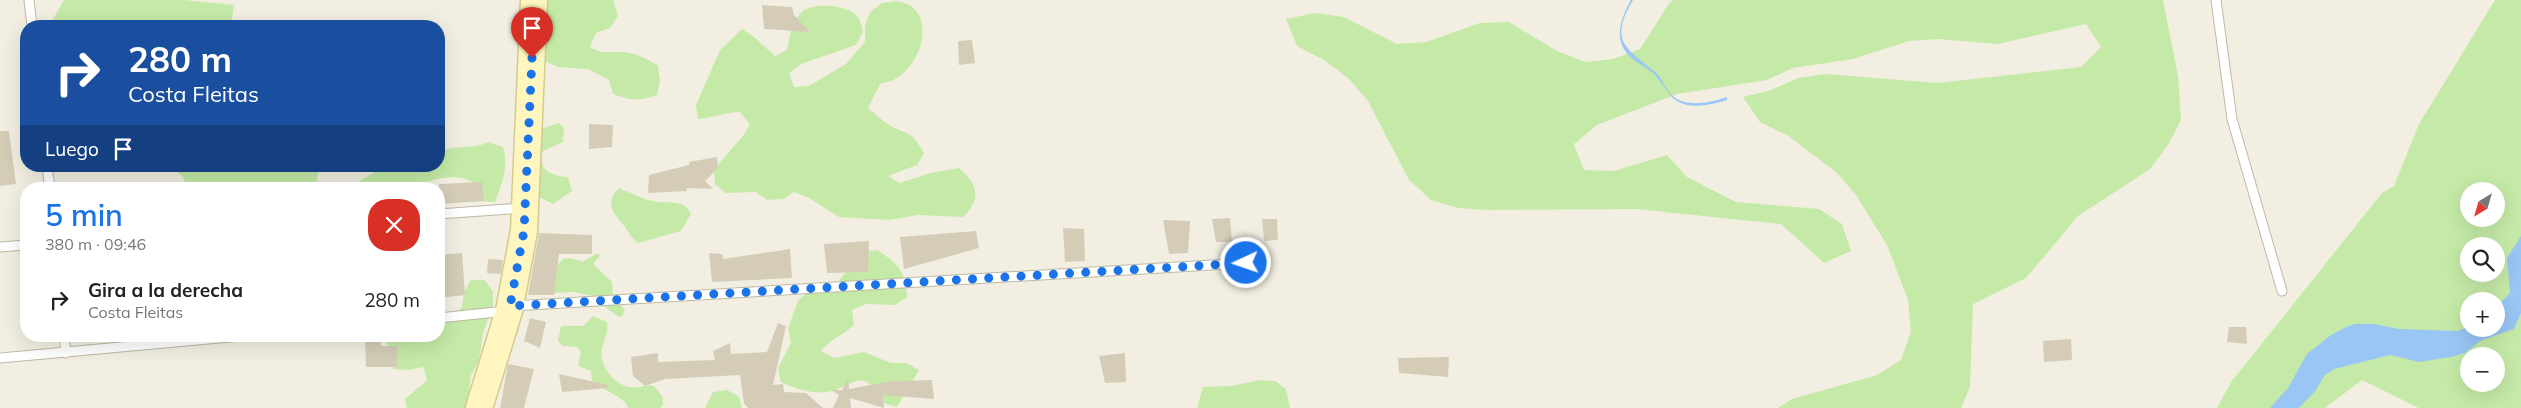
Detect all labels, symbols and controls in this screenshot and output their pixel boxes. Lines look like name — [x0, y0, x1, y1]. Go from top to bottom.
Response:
pin — [511, 7, 553, 58]
icon: arrive — [518, 14, 546, 42]
text: 280 m — [128, 37, 232, 81]
icon: right — [45, 40, 110, 105]
text: Costa Fleitas — [128, 80, 259, 108]
icon: arrive — [109, 135, 137, 163]
text: Luego — [45, 137, 99, 161]
north arrow — [2460, 182, 2505, 228]
map controls — [2460, 182, 2505, 392]
text: 5 min — [45, 196, 123, 234]
button: close — [368, 199, 420, 251]
text: 380 m · 09:46 — [45, 234, 146, 254]
position arrow — [1219, 236, 1271, 288]
button: search — [2460, 237, 2505, 282]
text: Gira a la derecha — [88, 278, 243, 302]
icon: right — [45, 286, 73, 314]
text: 280 m — [364, 288, 420, 312]
button: + — [2460, 292, 2505, 337]
text: Costa Fleitas — [88, 302, 183, 322]
button: − — [2460, 347, 2505, 392]

